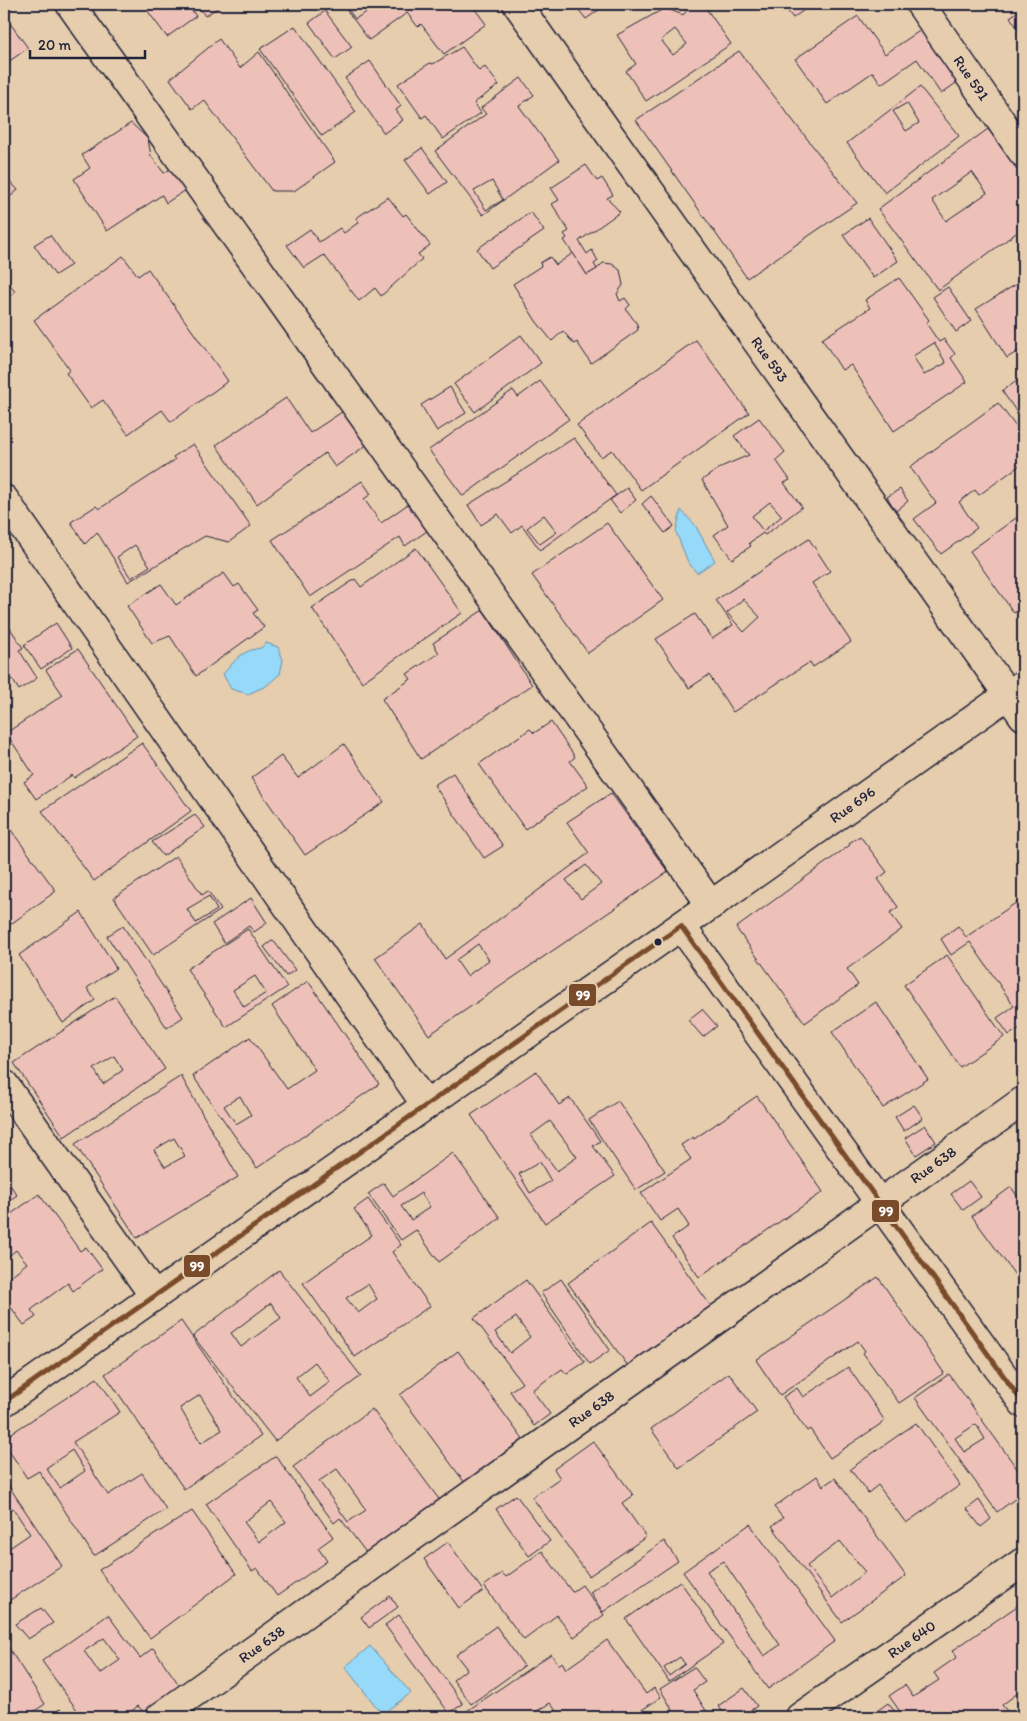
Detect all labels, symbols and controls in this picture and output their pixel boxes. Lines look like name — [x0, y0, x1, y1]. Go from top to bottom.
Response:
scale bar — [30, 28, 145, 60]
text: 20 m — [38, 36, 72, 54]
street label: Rue 591 — [949, 52, 993, 104]
street label: Rue 593 — [747, 333, 792, 386]
street label: Rue 696 — [826, 783, 879, 827]
unlabelled marker — [653, 937, 663, 947]
line badge: 99 — [568, 983, 597, 1007]
text: 99 — [576, 987, 590, 1004]
street label: Rue 638 — [907, 1143, 960, 1188]
line badge: 99 — [871, 1199, 900, 1223]
text: 99 — [879, 1203, 893, 1220]
line badge: 99 — [183, 1254, 211, 1278]
text: 99 — [190, 1258, 204, 1275]
street label: Rue 638 — [565, 1387, 618, 1432]
street label: Rue 640 — [884, 1617, 939, 1662]
street label: Rue 638 — [235, 1622, 288, 1667]

